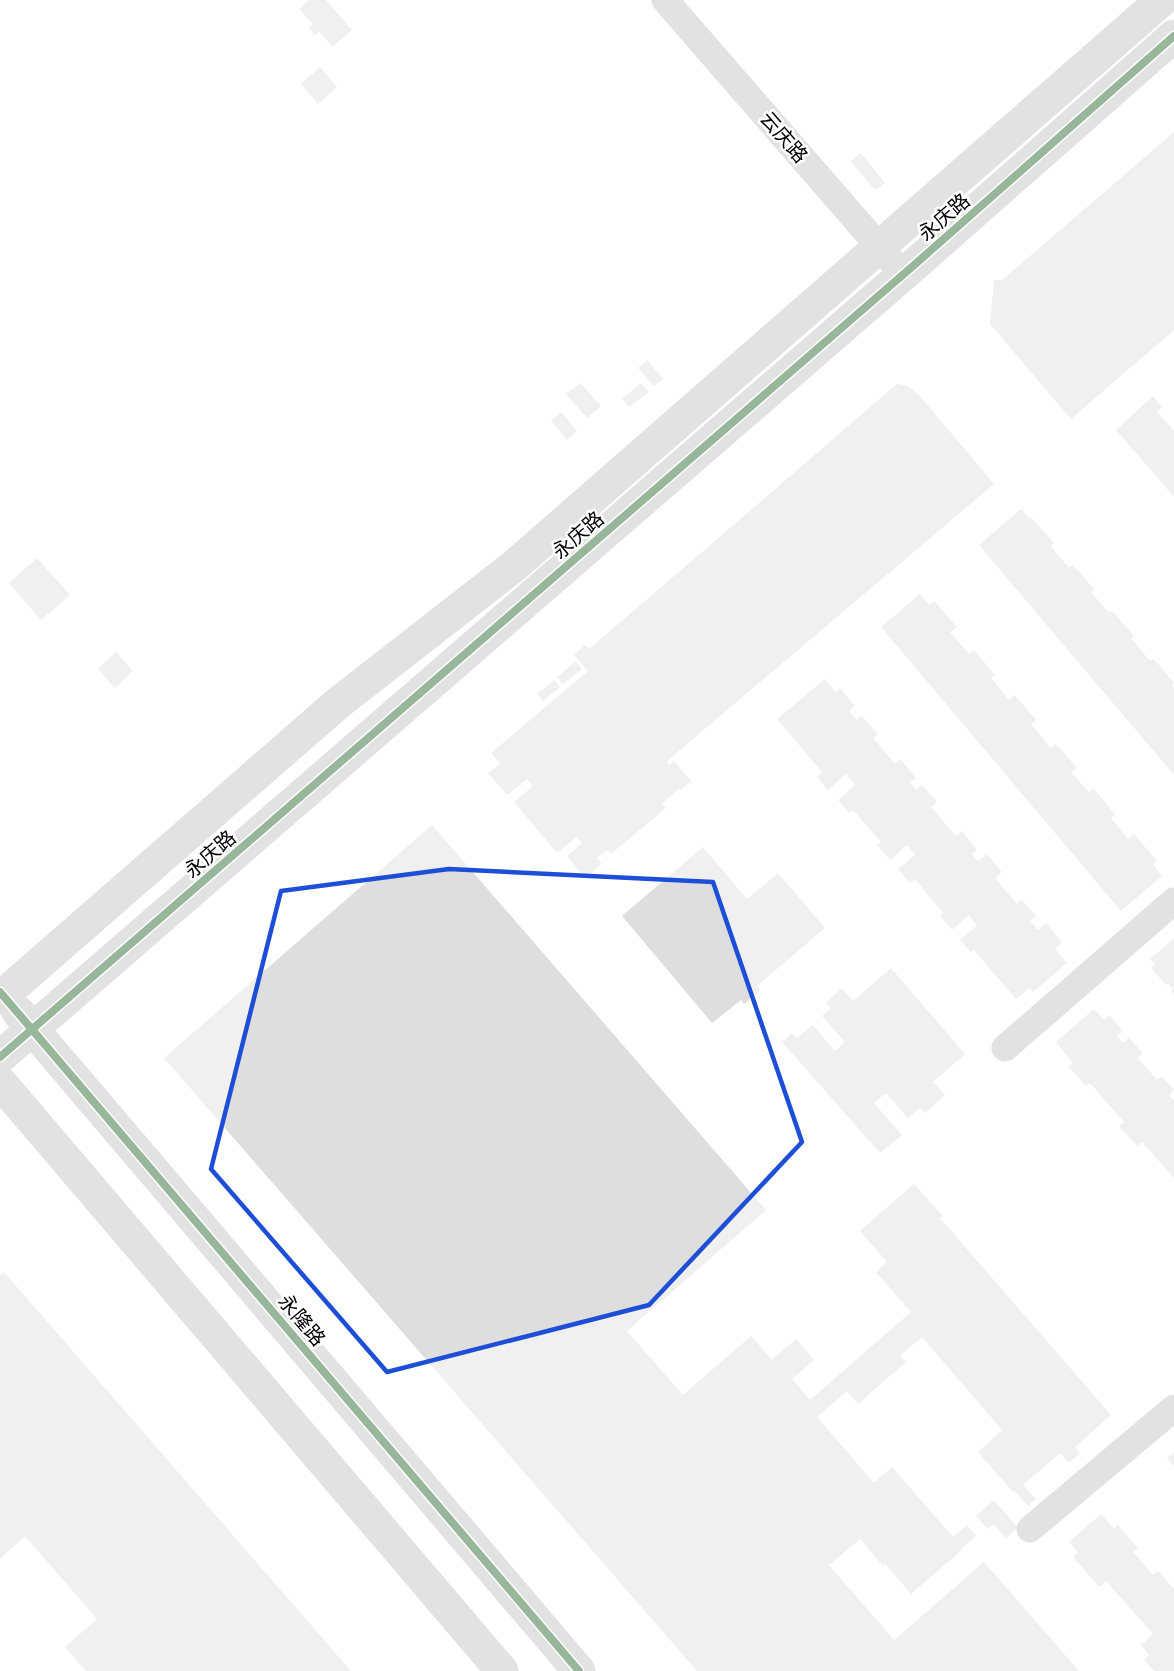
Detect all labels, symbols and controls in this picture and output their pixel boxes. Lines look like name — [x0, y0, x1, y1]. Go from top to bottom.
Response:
street label: 云庆路 — [756, 107, 812, 167]
street label: 永庆路 — [914, 189, 974, 245]
street label: 永庆路 — [548, 507, 608, 563]
street label: 永庆路 — [180, 826, 240, 882]
street label: 永隆路 — [274, 1290, 330, 1350]

